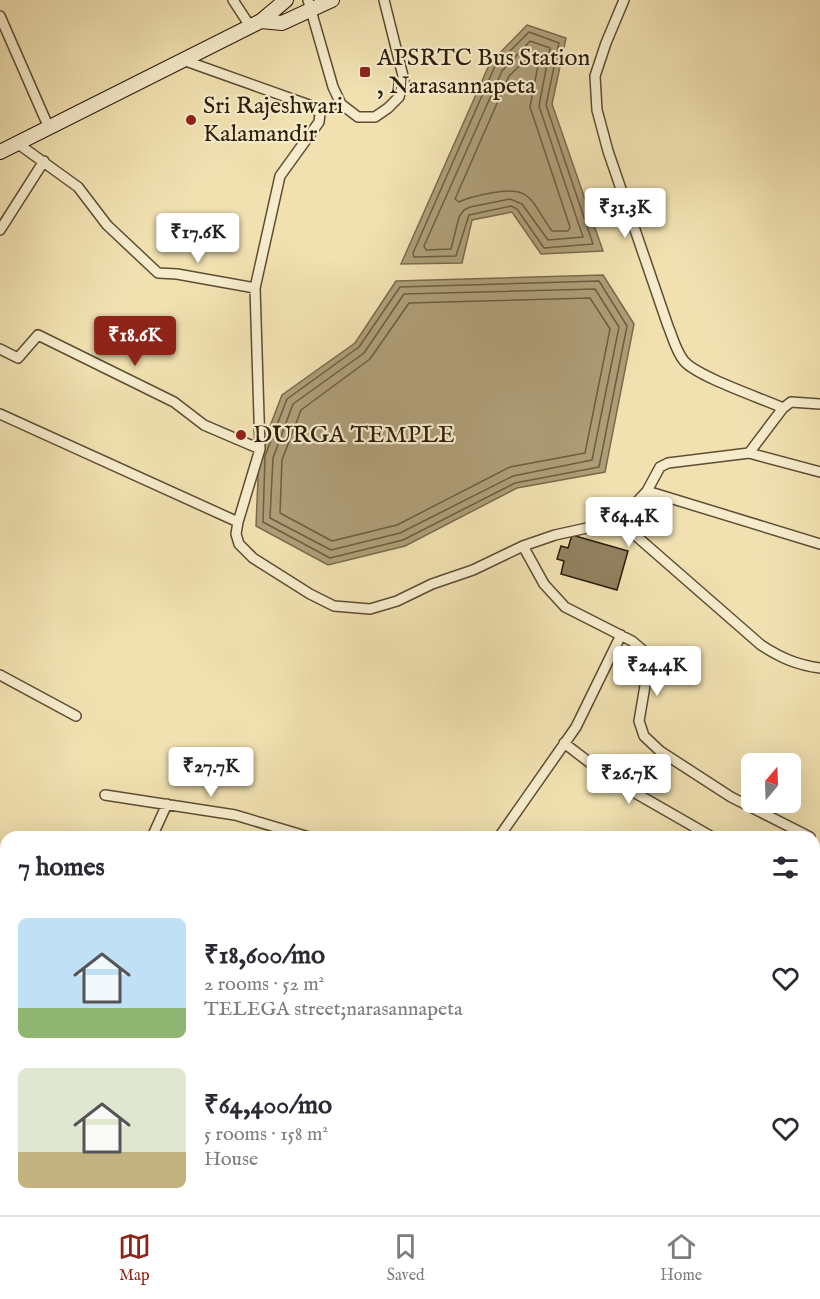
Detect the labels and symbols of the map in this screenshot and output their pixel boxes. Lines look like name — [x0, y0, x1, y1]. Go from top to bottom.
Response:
place label: APSRTC Bus Station , Narasannapeta — [376, 43, 590, 102]
marker: APSRTC Bus Station , Narasannapeta — [358, 65, 372, 79]
place label: Sri Rajeshwari Kalamandir — [203, 91, 343, 150]
marker: Sri Rajeshwari Kalamandir — [184, 113, 198, 127]
pin: ₹31.3K — [576, 188, 674, 239]
pin: ₹17.6K — [149, 213, 247, 264]
pin: ₹18.6K — [86, 316, 184, 367]
place label: DURGA TEMPLE — [253, 420, 455, 451]
marker: DURGA TEMPLE — [234, 428, 248, 442]
pin: ₹64.4K — [580, 497, 678, 548]
pin: ₹24.4K — [608, 646, 706, 697]
pin: ₹27.7K — [162, 747, 260, 798]
north arrow — [741, 753, 801, 813]
pin: ₹26.7K — [580, 754, 678, 805]

